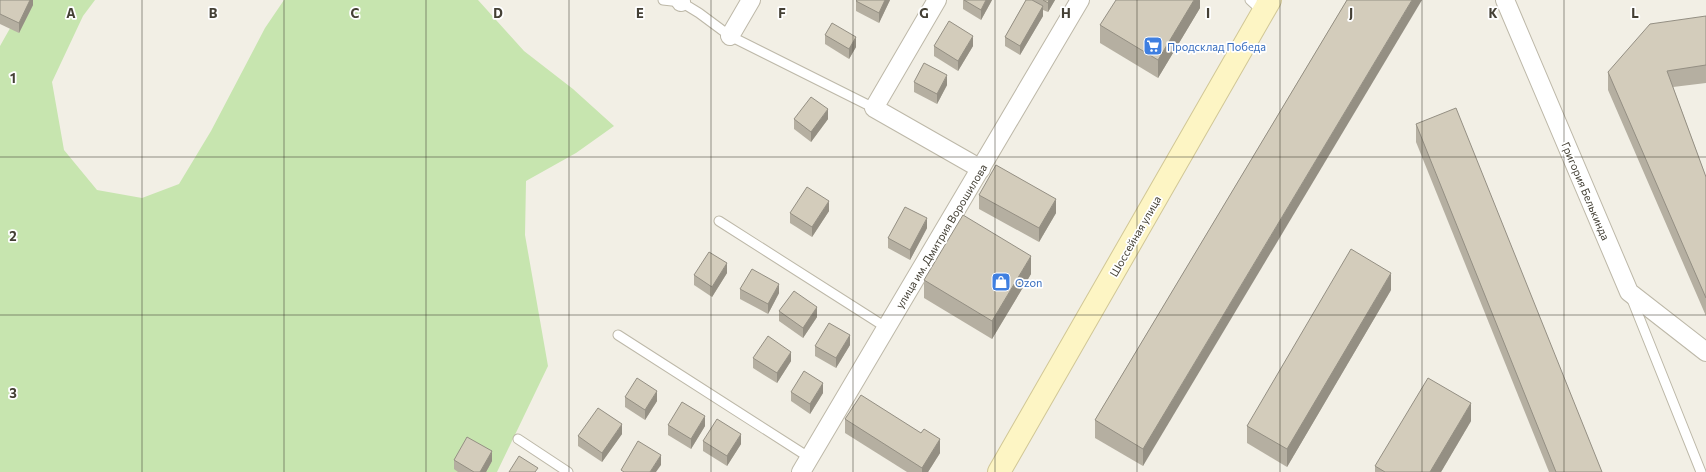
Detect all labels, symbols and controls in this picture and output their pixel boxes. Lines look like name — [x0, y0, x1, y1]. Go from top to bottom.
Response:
text: A — [66, 5, 76, 21]
text: B — [209, 5, 218, 21]
text: C — [351, 5, 360, 21]
text: D — [493, 5, 503, 21]
text: E — [636, 5, 644, 21]
text: F — [778, 5, 786, 21]
text: G — [919, 5, 929, 21]
text: H — [1061, 5, 1071, 21]
text: I — [1206, 5, 1210, 21]
text: J — [1349, 5, 1353, 21]
text: K — [1488, 5, 1498, 21]
text: L — [1631, 5, 1639, 21]
supermarket icon: Продсклад Победа — [1142, 35, 1164, 57]
place label: Продсклад Победа — [1167, 40, 1266, 53]
text: 1 — [10, 70, 16, 86]
street label: Григория Белькинда — [1559, 140, 1613, 242]
street label: улица им. Дмитрия Ворошилова — [893, 161, 989, 311]
street label: Шоссейная улица — [1107, 193, 1163, 279]
text: 2 — [9, 228, 17, 244]
shop icon: Ozon — [990, 271, 1012, 293]
place label: Ozon — [1015, 276, 1042, 289]
text: 3 — [9, 385, 17, 401]

